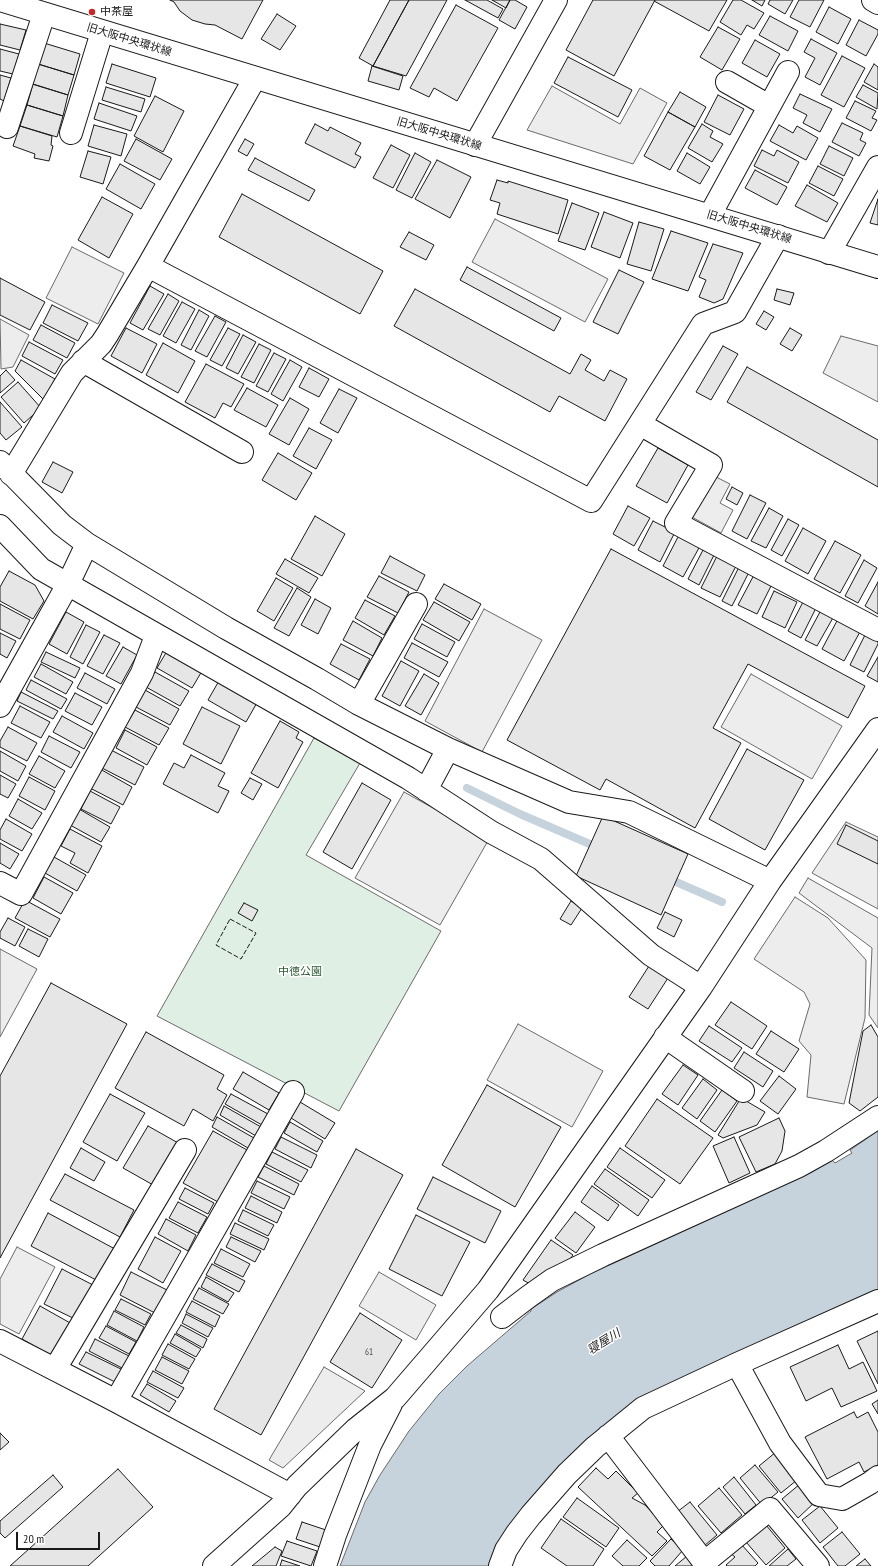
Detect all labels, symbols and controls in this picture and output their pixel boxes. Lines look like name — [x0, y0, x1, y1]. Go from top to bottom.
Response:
place label: 中茶屋 — [100, 5, 133, 19]
marker: 中茶屋 — [87, 7, 97, 17]
street label: 旧大阪中央環状線 — [85, 21, 173, 59]
street label: 旧大阪中央環状線 — [395, 115, 483, 153]
street label: 旧大阪中央環状線 — [705, 208, 793, 246]
park label: 中徳公園 — [278, 965, 322, 979]
water label: 寝屋川 — [585, 1326, 623, 1358]
house number: 61 — [365, 1347, 373, 1357]
scale bar — [18, 1524, 102, 1550]
text: 20 m — [23, 1531, 44, 1546]

